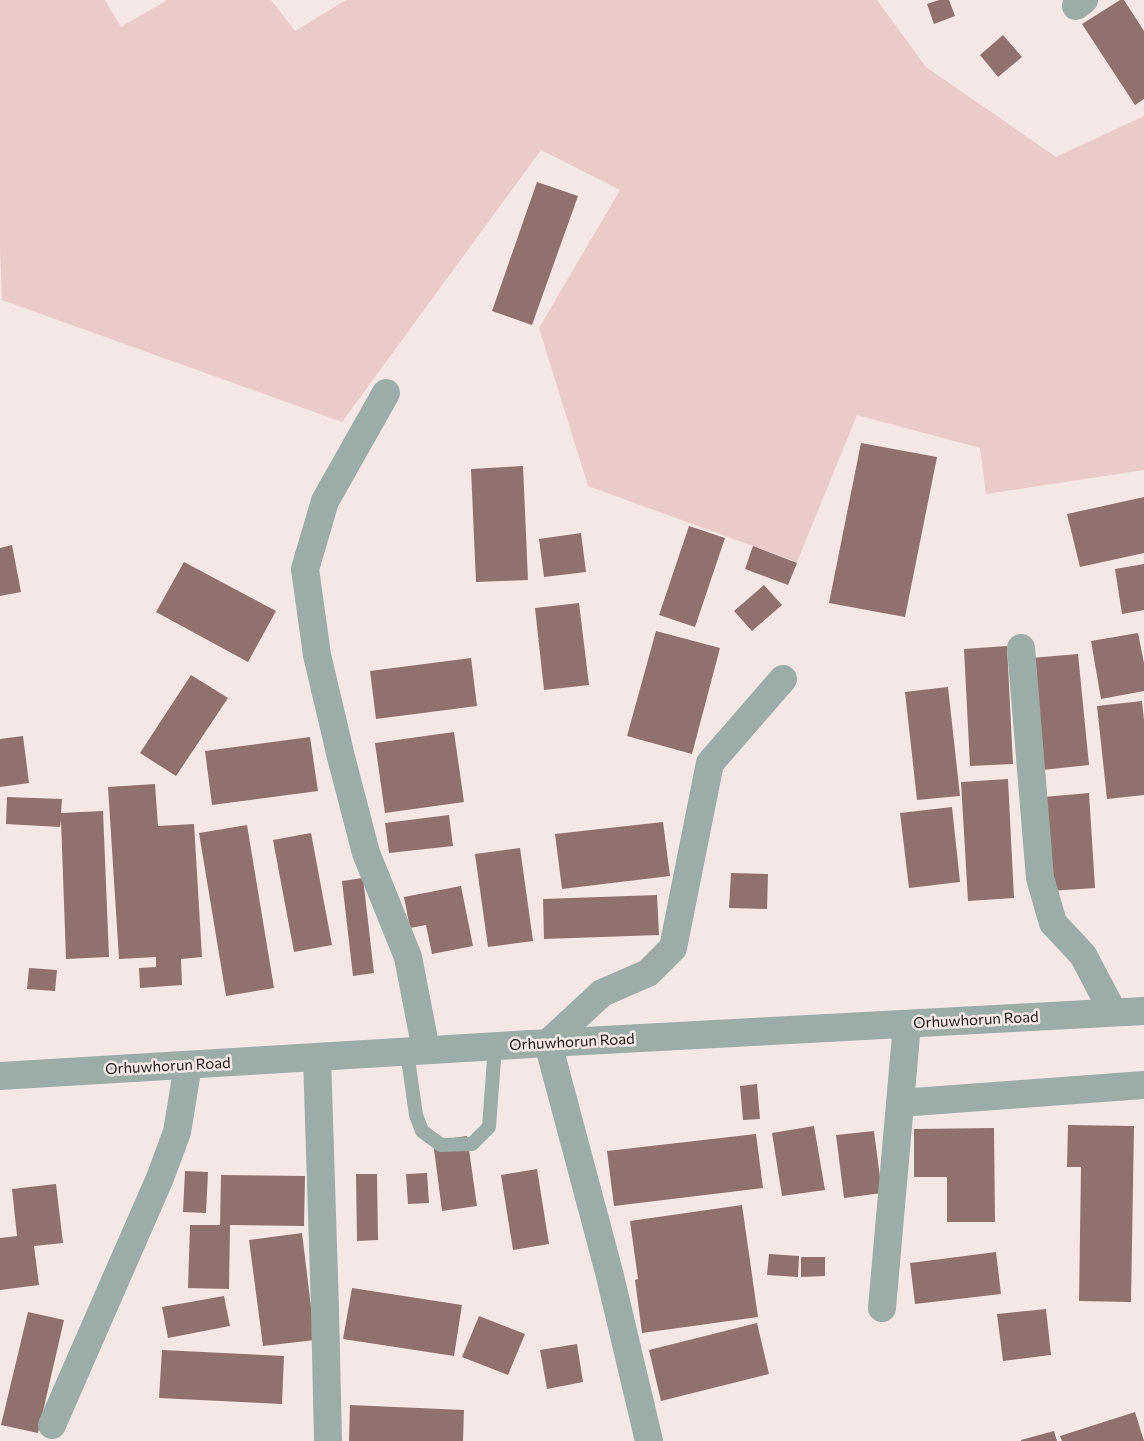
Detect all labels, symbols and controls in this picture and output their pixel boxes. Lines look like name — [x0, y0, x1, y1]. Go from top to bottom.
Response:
street label: Orhuwhorun Road — [913, 1008, 1039, 1032]
street label: Orhuwhorun Road — [509, 1030, 635, 1054]
street label: Orhuwhorun Road — [105, 1054, 231, 1078]

